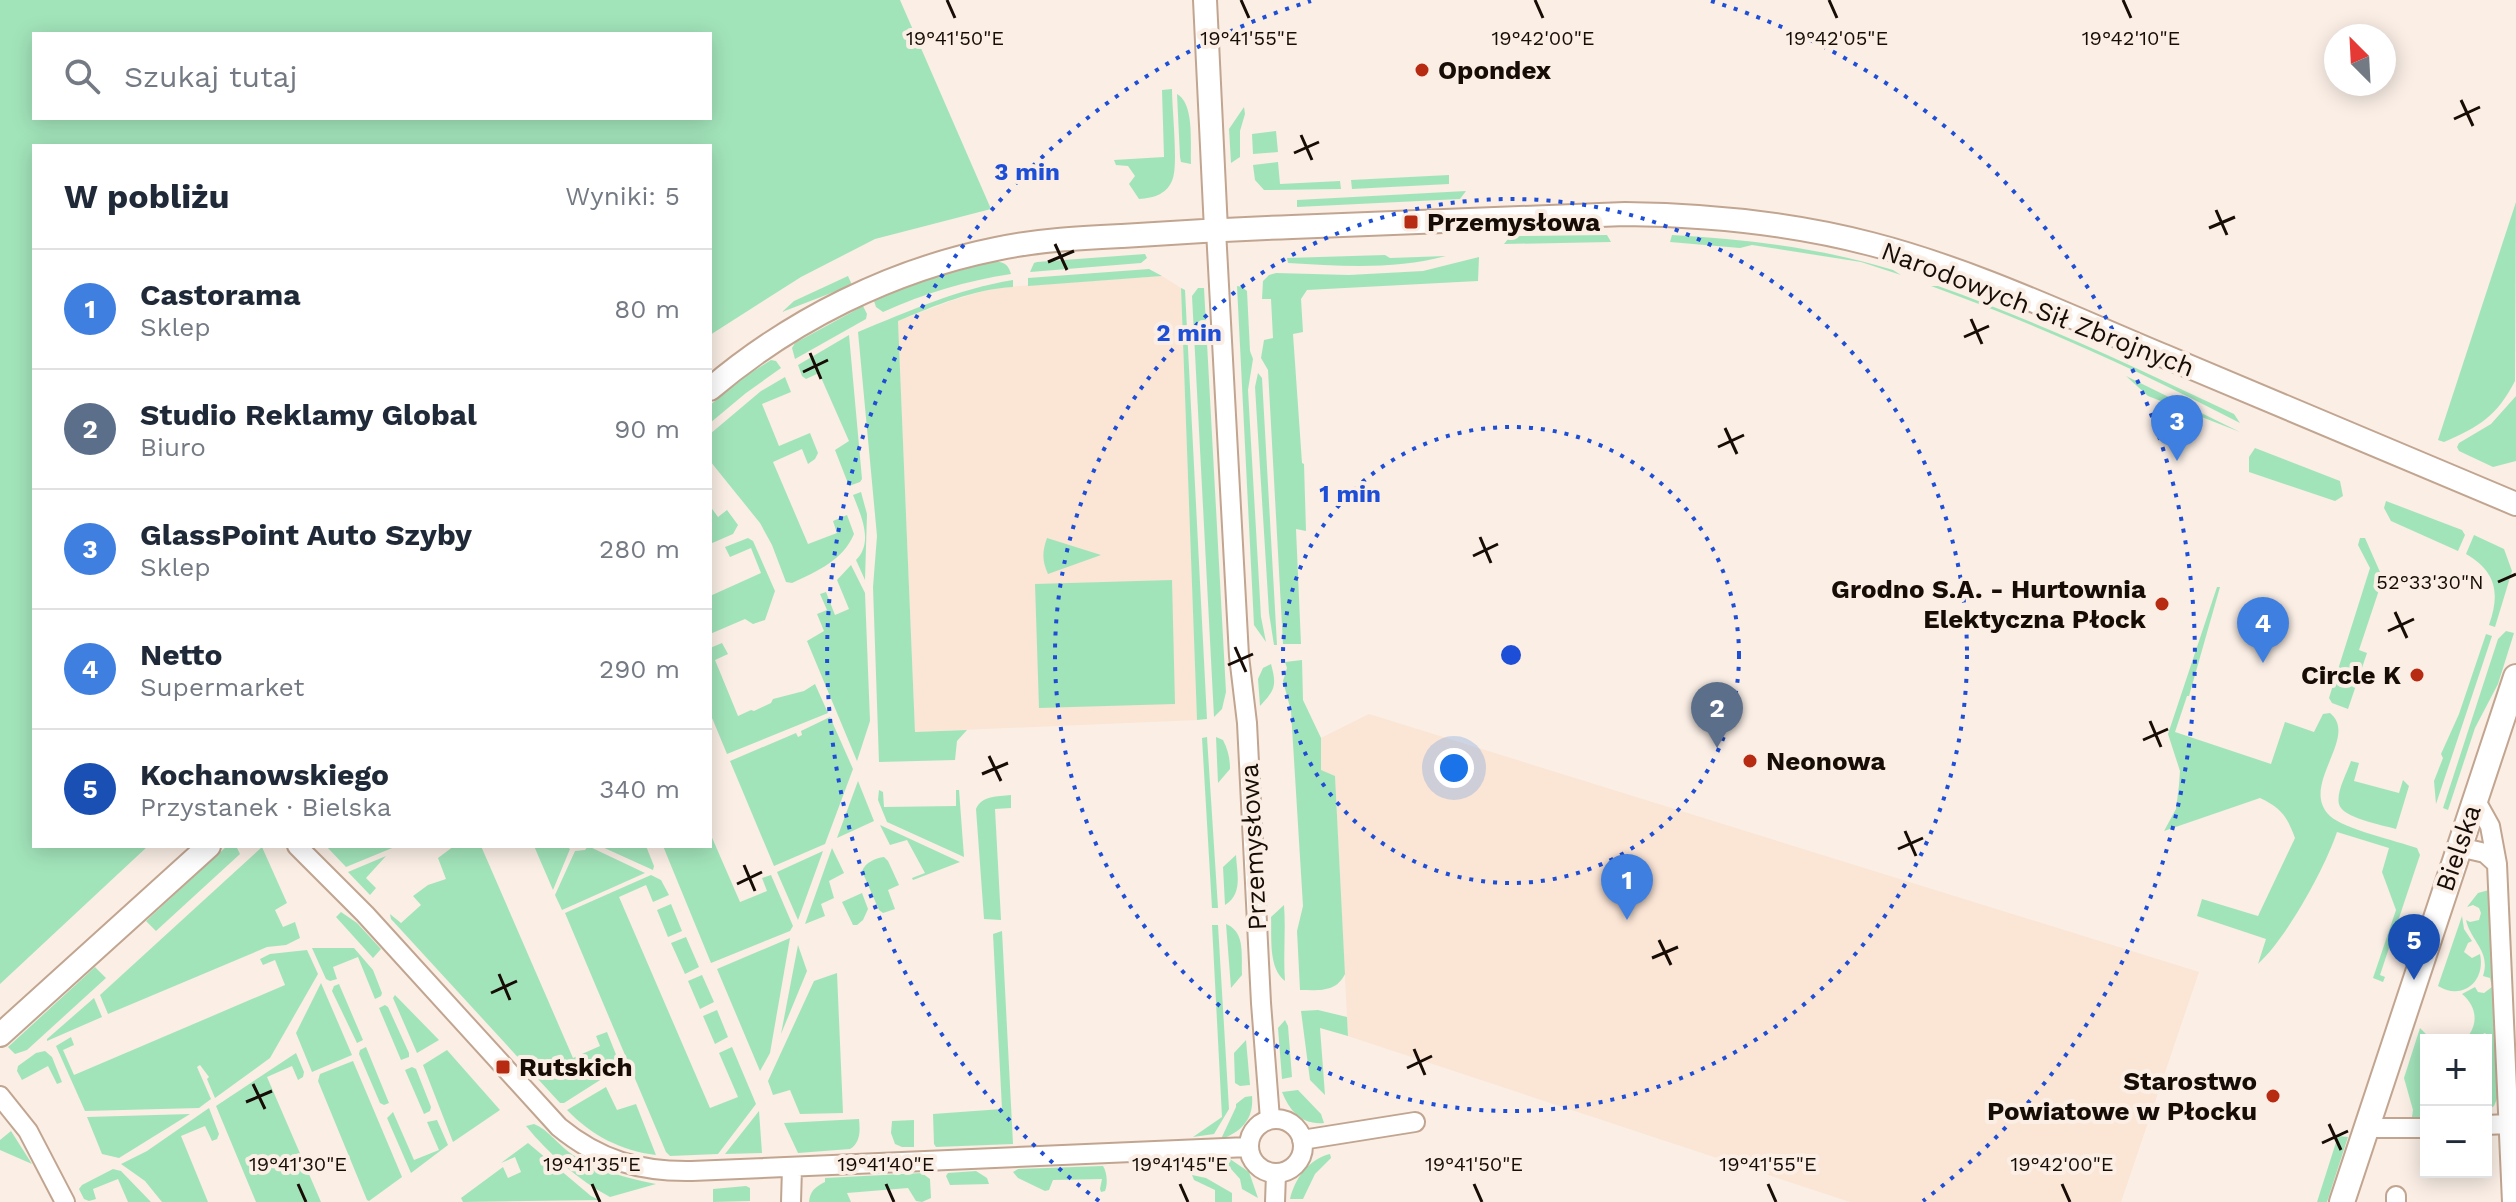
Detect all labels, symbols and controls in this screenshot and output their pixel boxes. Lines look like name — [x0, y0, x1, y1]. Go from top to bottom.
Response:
north arrow — [2324, 24, 2396, 96]
text: 19°41'50"E — [906, 26, 1004, 50]
text: 19°41'55"E — [1200, 26, 1298, 50]
text: 19°42'00"E — [1491, 26, 1595, 50]
text: 19°42'05"E — [1786, 26, 1888, 50]
text: 19°42'10"E — [2082, 26, 2180, 50]
search box — [32, 32, 712, 120]
icon: search — [60, 54, 104, 98]
place label: Opondex — [1438, 55, 1552, 85]
text: Szukaj tutaj — [124, 59, 298, 94]
marker: Opondex — [1413, 61, 1431, 79]
text: 3 min — [994, 158, 1060, 186]
text: W pobliżu — [64, 176, 230, 216]
text: Wyniki: 5 — [565, 181, 680, 211]
place label: Przemysłowa — [1427, 207, 1600, 237]
marker: Przemysłowa — [1402, 213, 1420, 231]
street label: Narodowych Sił Zbrojnych — [1877, 235, 2199, 383]
text: Castorama — [140, 277, 301, 312]
text: 1 — [84, 294, 96, 324]
text: 80 m — [614, 294, 680, 324]
text: Sklep — [140, 312, 211, 342]
text: 2 min — [1156, 319, 1222, 347]
pin: 3 — [2151, 395, 2203, 461]
text: Studio Reklamy Global — [140, 397, 477, 432]
text: 2 — [82, 414, 98, 444]
text: 90 m — [614, 414, 680, 444]
text: Biuro — [140, 432, 206, 462]
text: 1 min — [1319, 480, 1381, 508]
text: GlassPoint Auto Szyby — [140, 517, 472, 552]
text: 3 — [82, 534, 98, 564]
text: 280 m — [599, 534, 680, 564]
text: Sklep — [140, 552, 211, 582]
text: 52°33'30"N — [2376, 570, 2484, 594]
place label: Grodno S.A. - Hurtownia Elektyczna Płock — [1831, 574, 2147, 634]
marker: Grodno S.A. - Hurtownia Elektyczna Płock — [2153, 595, 2171, 613]
pin: 4 — [2237, 597, 2289, 663]
text: Netto — [140, 637, 222, 672]
centre of rings — [1497, 641, 1525, 669]
text: 4 — [82, 654, 98, 684]
text: 290 m — [599, 654, 680, 684]
place label: Circle K — [2301, 660, 2401, 690]
marker: Circle K — [2408, 666, 2426, 684]
text: Supermarket — [140, 672, 304, 702]
pin: 2 — [1691, 682, 1743, 748]
place label: Neonowa — [1766, 746, 1885, 776]
your location — [1434, 748, 1474, 788]
marker: Neonowa — [1741, 752, 1759, 770]
text: Kochanowskiego — [140, 757, 389, 792]
street label: Przemysłowa — [1234, 762, 1272, 931]
text: 5 — [82, 774, 98, 804]
text: 340 m — [599, 774, 680, 804]
text: Przystanek · Bielska — [140, 792, 391, 822]
street label: Bielska — [2429, 800, 2487, 895]
pin: 1 — [1601, 854, 1653, 920]
pin: 5 — [2388, 914, 2440, 980]
map controls — [2420, 1034, 2492, 1178]
button: + — [2420, 1034, 2492, 1106]
place label: Rutskich — [519, 1052, 633, 1082]
marker: Rutskich — [494, 1058, 512, 1076]
place label: Starostwo Powiatowe w Płocku — [1987, 1066, 2257, 1126]
marker: Starostwo Powiatowe w Płocku — [2264, 1087, 2282, 1105]
button: − — [2420, 1106, 2492, 1178]
text: 19°41'30"E — [249, 1152, 347, 1176]
text: 19°41'35"E — [543, 1152, 641, 1176]
text: 19°41'40"E — [838, 1152, 934, 1176]
text: 19°41'45"E — [1132, 1152, 1228, 1176]
text: 19°41'50"E — [1425, 1152, 1523, 1176]
text: 19°41'55"E — [1719, 1152, 1817, 1176]
text: 19°42'00"E — [2010, 1152, 2114, 1176]

